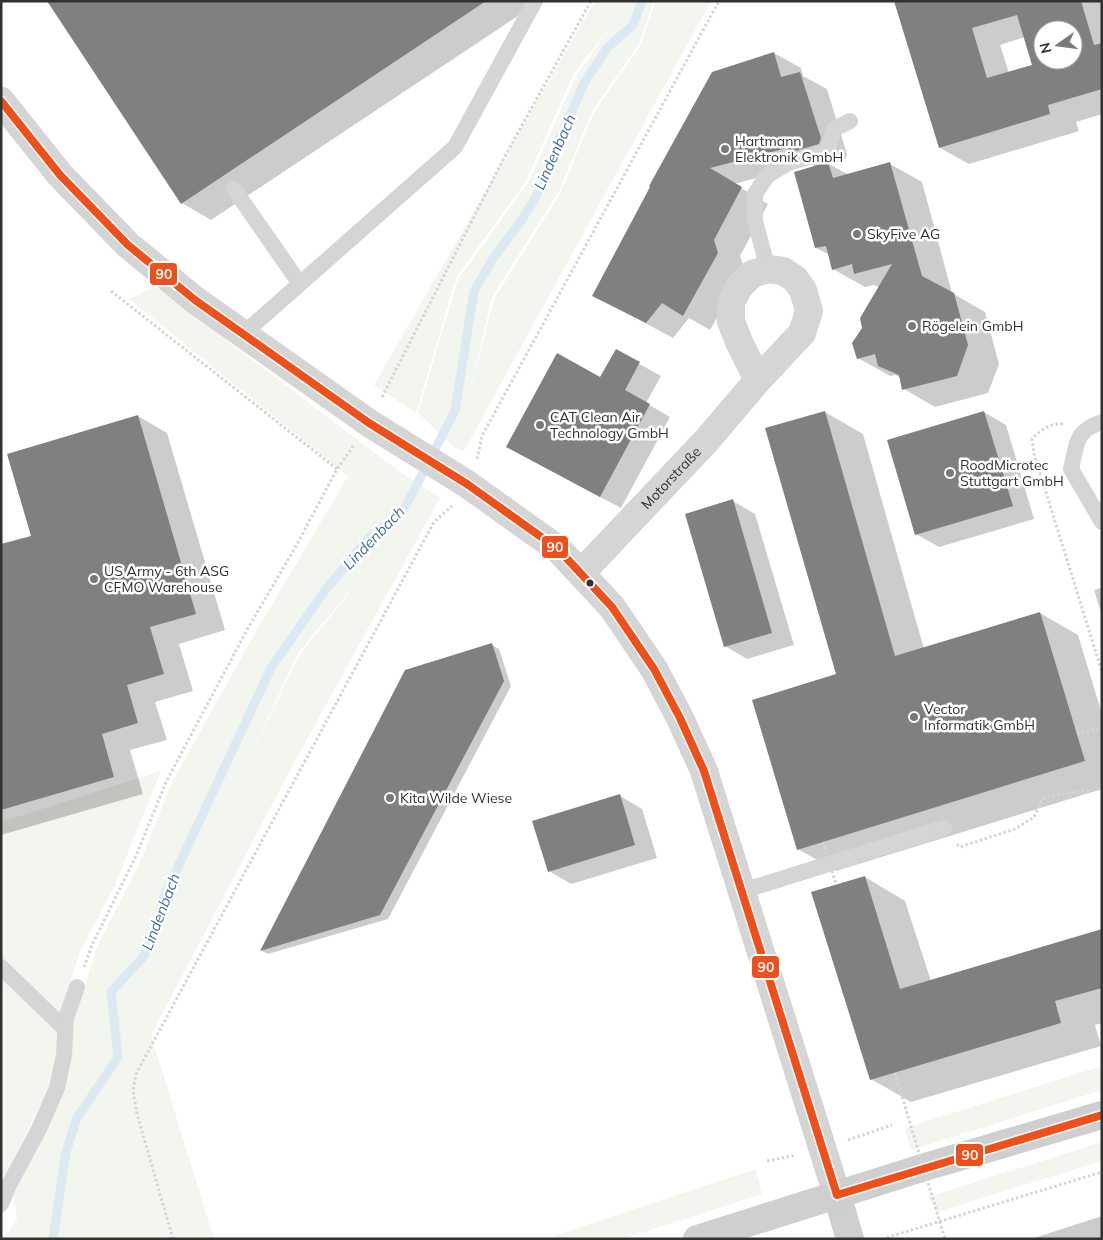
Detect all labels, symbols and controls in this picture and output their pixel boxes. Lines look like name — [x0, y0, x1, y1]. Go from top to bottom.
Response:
north arrow — [1033, 20, 1083, 70]
text: N — [1035, 41, 1055, 55]
water label: Lindenbach — [529, 111, 580, 193]
place label: Hartmann Elektronik GmbH — [735, 132, 843, 166]
marker: Hartmann Elektronik GmbH — [719, 143, 731, 155]
place label: SkyFive AG — [867, 225, 940, 243]
marker: SkyFive AG — [851, 228, 863, 240]
line badge: 90 — [149, 262, 178, 286]
text: 90 — [156, 265, 172, 283]
place label: Rögelein GmbH — [922, 317, 1023, 335]
marker: Rögelein GmbH — [906, 320, 918, 332]
place label: CAT Clean Air Technology GmbH — [550, 408, 669, 442]
marker: CAT Clean Air Technology GmbH — [534, 419, 546, 431]
street label: Motorstraße — [637, 443, 705, 513]
place label: RoodMicrotec Stuttgart GmbH — [960, 456, 1064, 490]
marker: RoodMicrotec Stuttgart GmbH — [944, 467, 956, 479]
water label: Lindenbach — [339, 502, 409, 573]
line badge: 90 — [541, 535, 569, 559]
text: 90 — [547, 538, 563, 556]
place label: US Army - 6th ASG CFMO Warehouse — [104, 562, 229, 596]
marker: US Army - 6th ASG CFMO Warehouse — [88, 573, 100, 585]
unlabelled marker — [585, 578, 595, 588]
place label: Vector Informatik GmbH — [924, 700, 1035, 734]
marker: Vector Informatik GmbH — [908, 711, 920, 723]
place label: Kita Wilde Wiese — [400, 789, 512, 807]
marker: Kita Wilde Wiese — [384, 792, 396, 804]
water label: Lindenbach — [137, 871, 184, 953]
line badge: 90 — [751, 955, 780, 979]
text: 90 — [758, 958, 774, 976]
line badge: 90 — [955, 1143, 984, 1167]
text: 90 — [962, 1146, 978, 1164]

